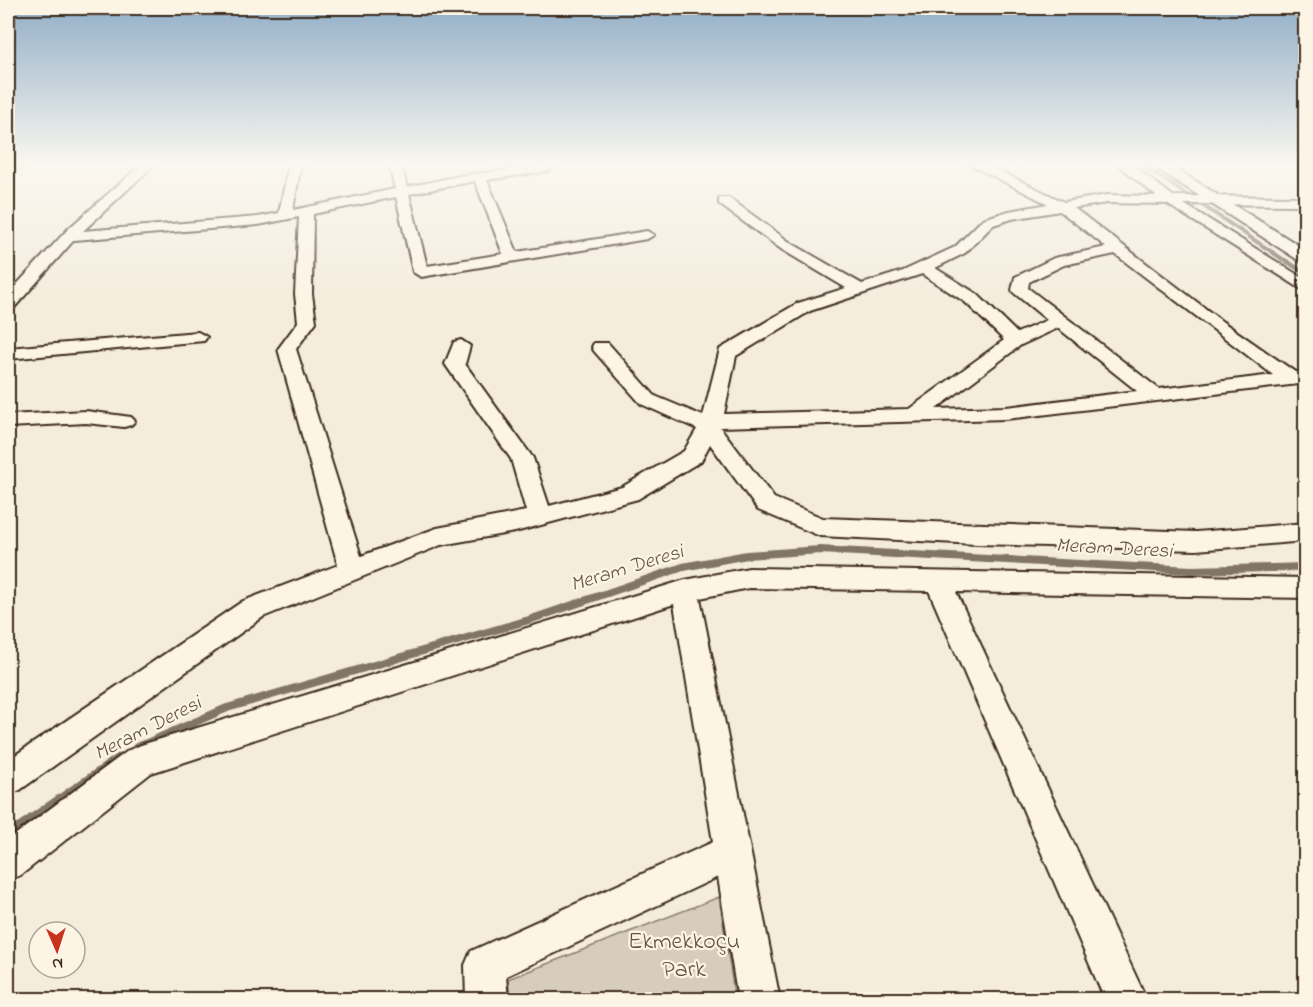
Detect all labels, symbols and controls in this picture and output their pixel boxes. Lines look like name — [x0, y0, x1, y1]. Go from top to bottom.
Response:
water label: Meram Deresi — [1055, 531, 1175, 567]
water label: Meram Deresi — [567, 537, 689, 600]
water label: Meram Deresi — [89, 688, 209, 769]
north arrow — [27, 920, 87, 980]
park label: Ekmekkoçu Park — [628, 925, 740, 988]
text: N — [51, 951, 64, 975]

